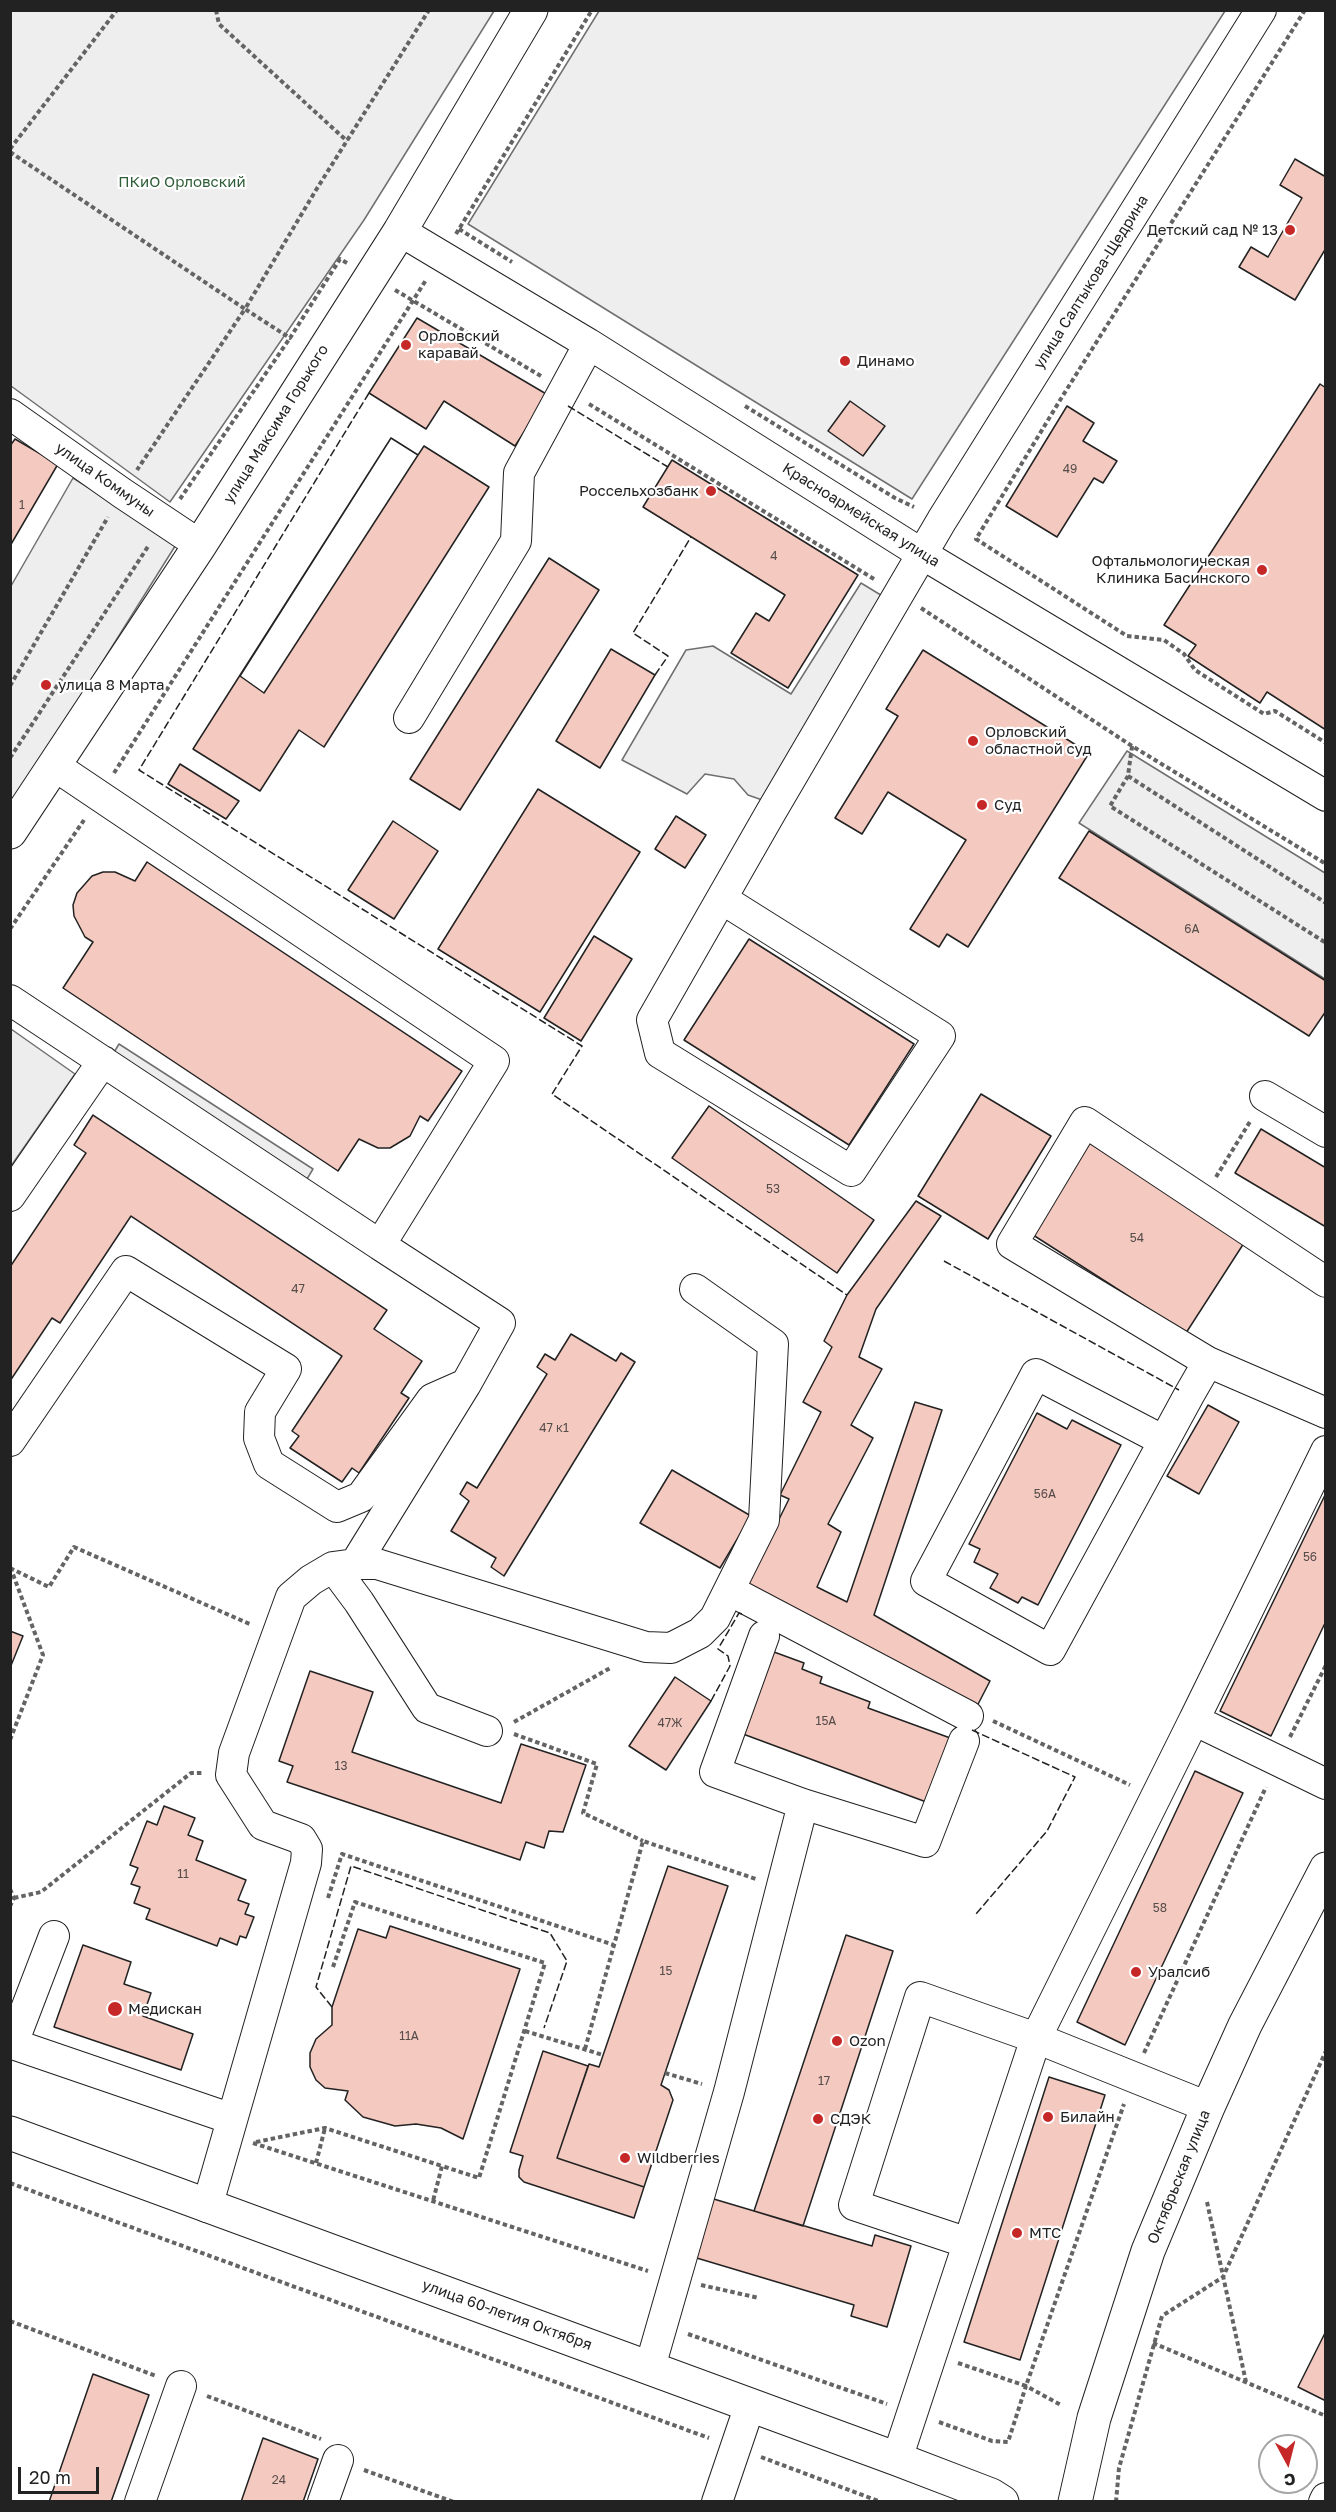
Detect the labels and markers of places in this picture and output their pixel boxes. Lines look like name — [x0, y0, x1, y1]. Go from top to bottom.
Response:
place label: Детский сад № 13 — [1147, 221, 1278, 239]
marker: Детский сад № 13 — [1283, 223, 1297, 237]
place label: Орловский каравай — [418, 327, 500, 362]
marker: Орловский каравай — [399, 338, 413, 352]
place label: Динамо — [857, 352, 915, 370]
marker: Динамо — [838, 354, 852, 368]
place label: Россельхозбанк — [579, 482, 699, 500]
marker: Россельхозбанк — [704, 484, 718, 498]
place label: Офтальмологическая Клиника Басинского — [1092, 552, 1250, 587]
marker: Офтальмологическая Клиника Басинского — [1255, 563, 1269, 577]
place label: улица 8 Марта — [58, 676, 165, 694]
marker: улица 8 Марта — [39, 678, 53, 692]
place label: Орловский областной суд — [985, 723, 1091, 758]
marker: Орловский областной суд — [966, 734, 980, 748]
place label: Суд — [994, 796, 1021, 814]
marker: Суд — [975, 798, 989, 812]
place label: Уралсиб — [1148, 1963, 1210, 1981]
marker: Уралсиб — [1129, 1965, 1143, 1979]
marker: Медискан — [106, 2000, 124, 2018]
place label: Медискан — [128, 2000, 202, 2018]
place label: Ozon — [849, 2032, 886, 2050]
marker: Ozon — [830, 2034, 844, 2048]
place label: Билайн — [1060, 2108, 1115, 2126]
place label: СДЭК — [830, 2110, 871, 2128]
marker: Билайн — [1041, 2110, 1055, 2124]
marker: СДЭК — [811, 2112, 825, 2126]
place label: Wildberries — [637, 2149, 720, 2167]
marker: Wildberries — [618, 2151, 632, 2165]
place label: МТС — [1029, 2224, 1061, 2242]
marker: МТС — [1010, 2226, 1024, 2240]

